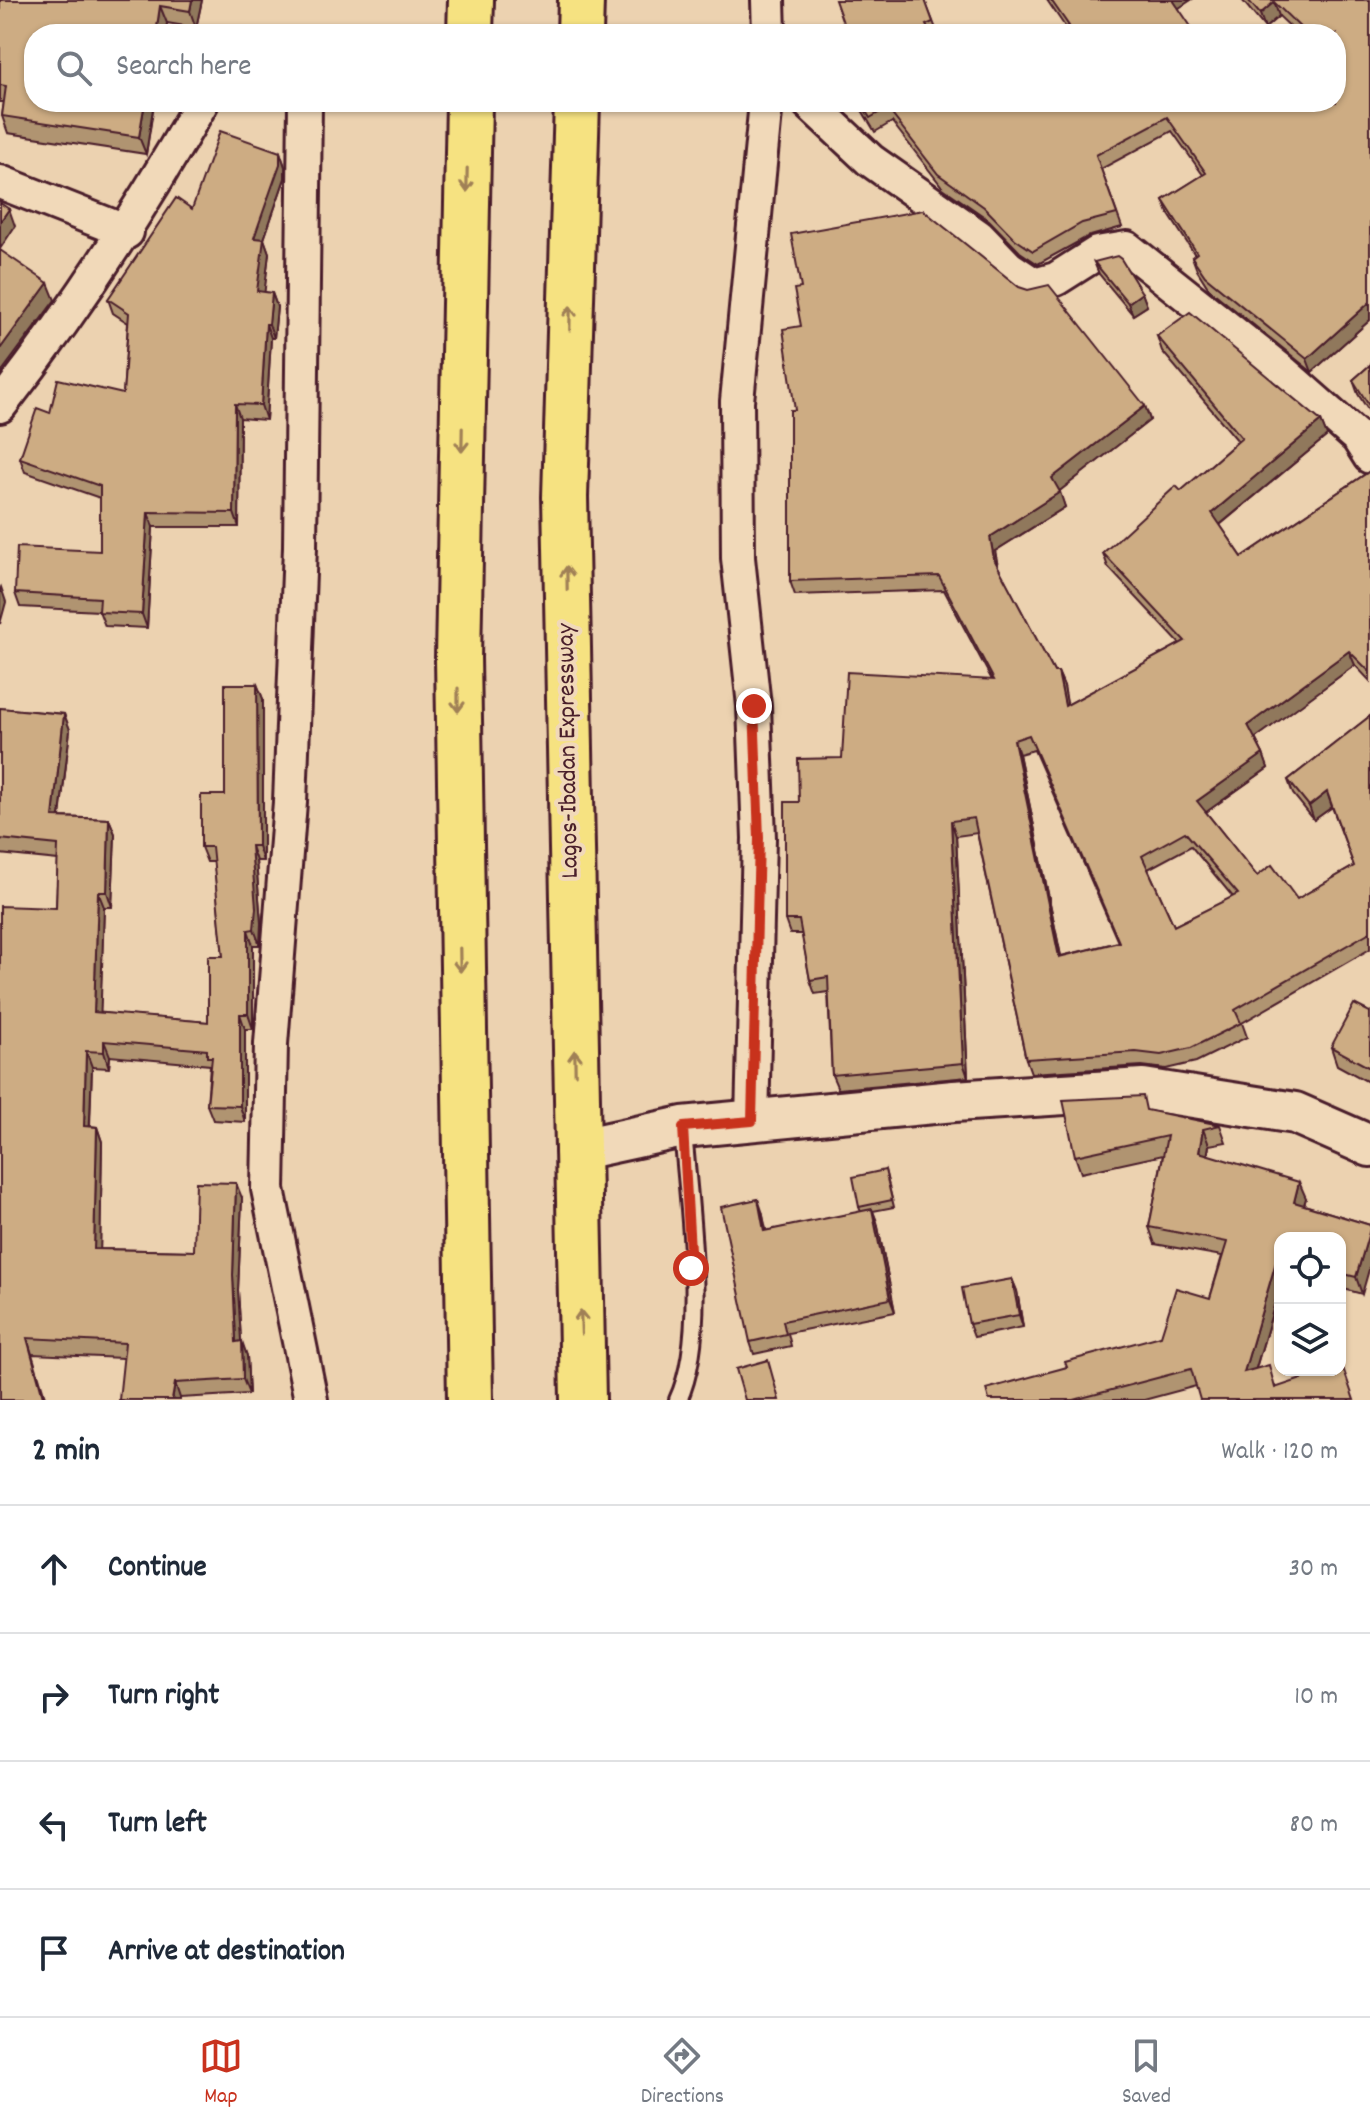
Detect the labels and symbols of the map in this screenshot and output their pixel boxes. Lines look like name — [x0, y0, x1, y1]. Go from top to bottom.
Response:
one-way arrow — [460, 166, 475, 193]
one-way arrow — [562, 305, 577, 332]
one-way arrow — [455, 426, 470, 453]
one-way arrow — [559, 565, 574, 592]
street label: Lagos-Ibadan Expressway — [548, 623, 590, 879]
one-way arrow — [450, 686, 466, 713]
route end — [736, 688, 772, 724]
one-way arrow — [452, 946, 468, 973]
one-way arrow — [567, 1049, 582, 1076]
route start — [673, 1250, 709, 1286]
one-way arrow — [574, 1309, 589, 1336]

